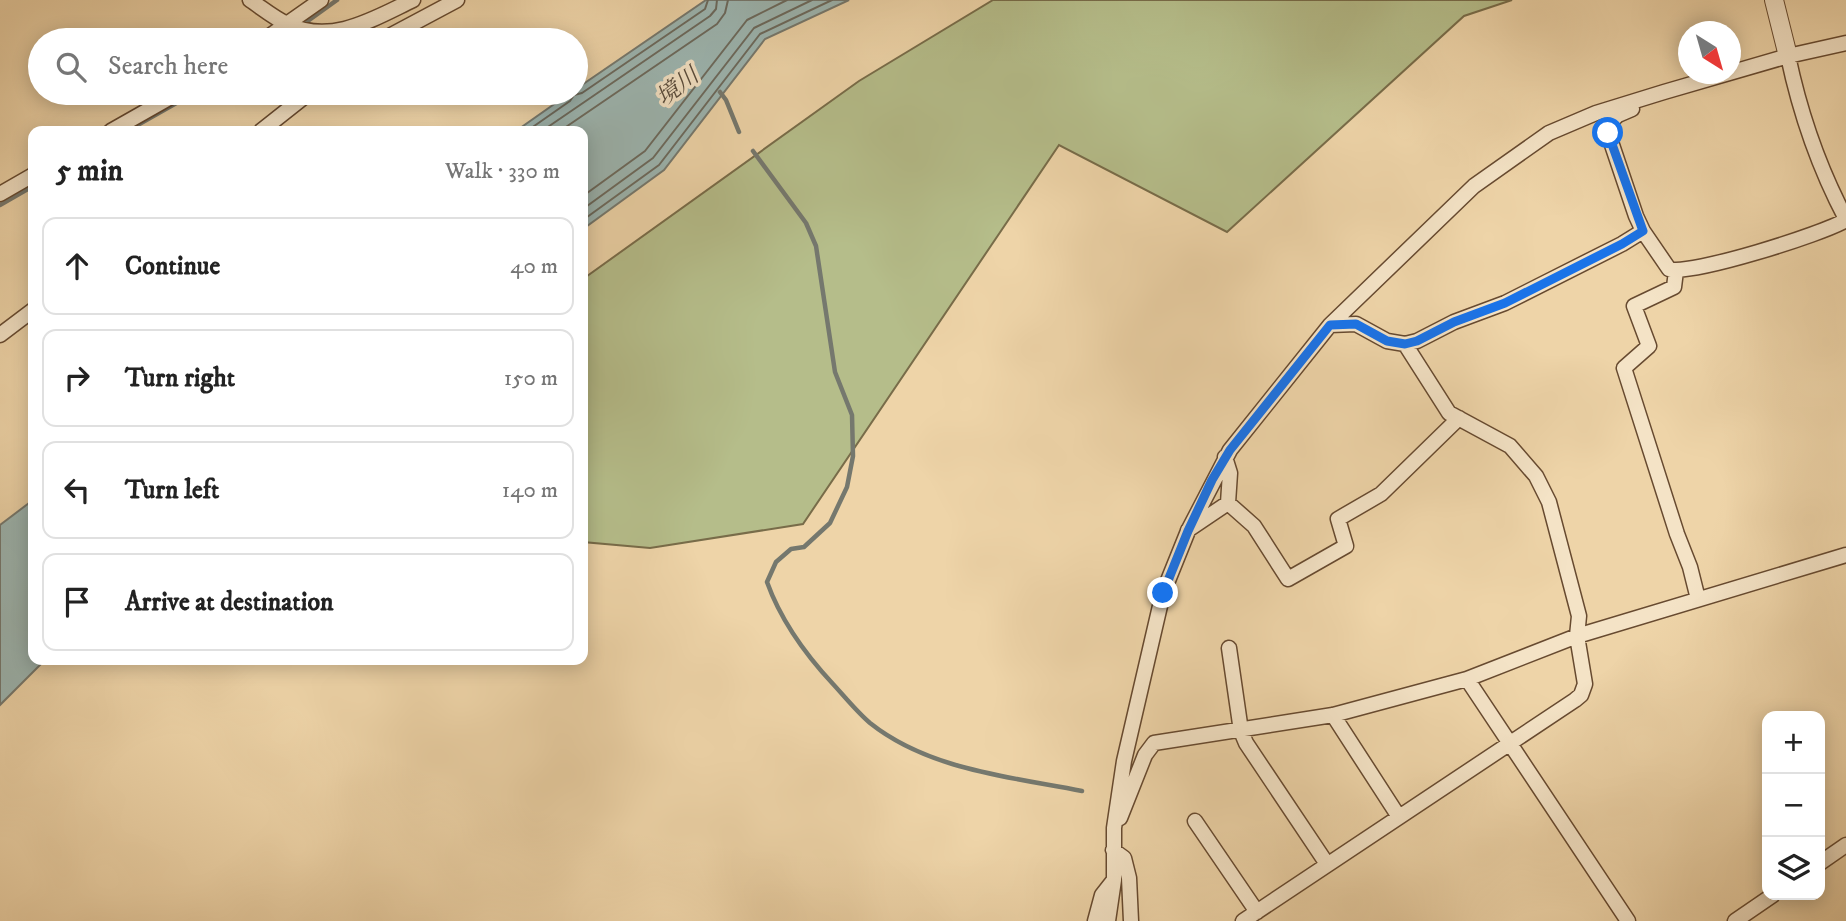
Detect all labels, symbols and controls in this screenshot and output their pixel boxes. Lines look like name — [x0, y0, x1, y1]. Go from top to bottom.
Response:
north arrow — [1678, 21, 1741, 84]
search box — [28, 28, 588, 105]
icon: search — [52, 48, 90, 86]
text: Search here — [108, 50, 228, 83]
water label: 境川 — [651, 60, 707, 113]
route start — [1592, 117, 1623, 148]
text: 5 min — [56, 153, 123, 190]
text: Walk · 330 m — [445, 157, 560, 186]
icon: ahead — [58, 247, 96, 285]
text: Continue — [125, 250, 220, 283]
text: 40 m — [510, 252, 558, 281]
icon: right — [58, 359, 96, 397]
text: Turn right — [125, 362, 235, 395]
text: 150 m — [504, 364, 558, 393]
icon: left — [58, 471, 96, 509]
text: Turn left — [125, 474, 219, 507]
text: 140 m — [502, 476, 558, 505]
route end — [1147, 577, 1178, 608]
icon: arrive — [58, 583, 96, 621]
text: Arrive at destination — [125, 586, 334, 619]
map controls — [1762, 711, 1825, 900]
button: + — [1762, 711, 1825, 774]
button: − — [1762, 774, 1825, 837]
button: layers — [1762, 837, 1825, 900]

